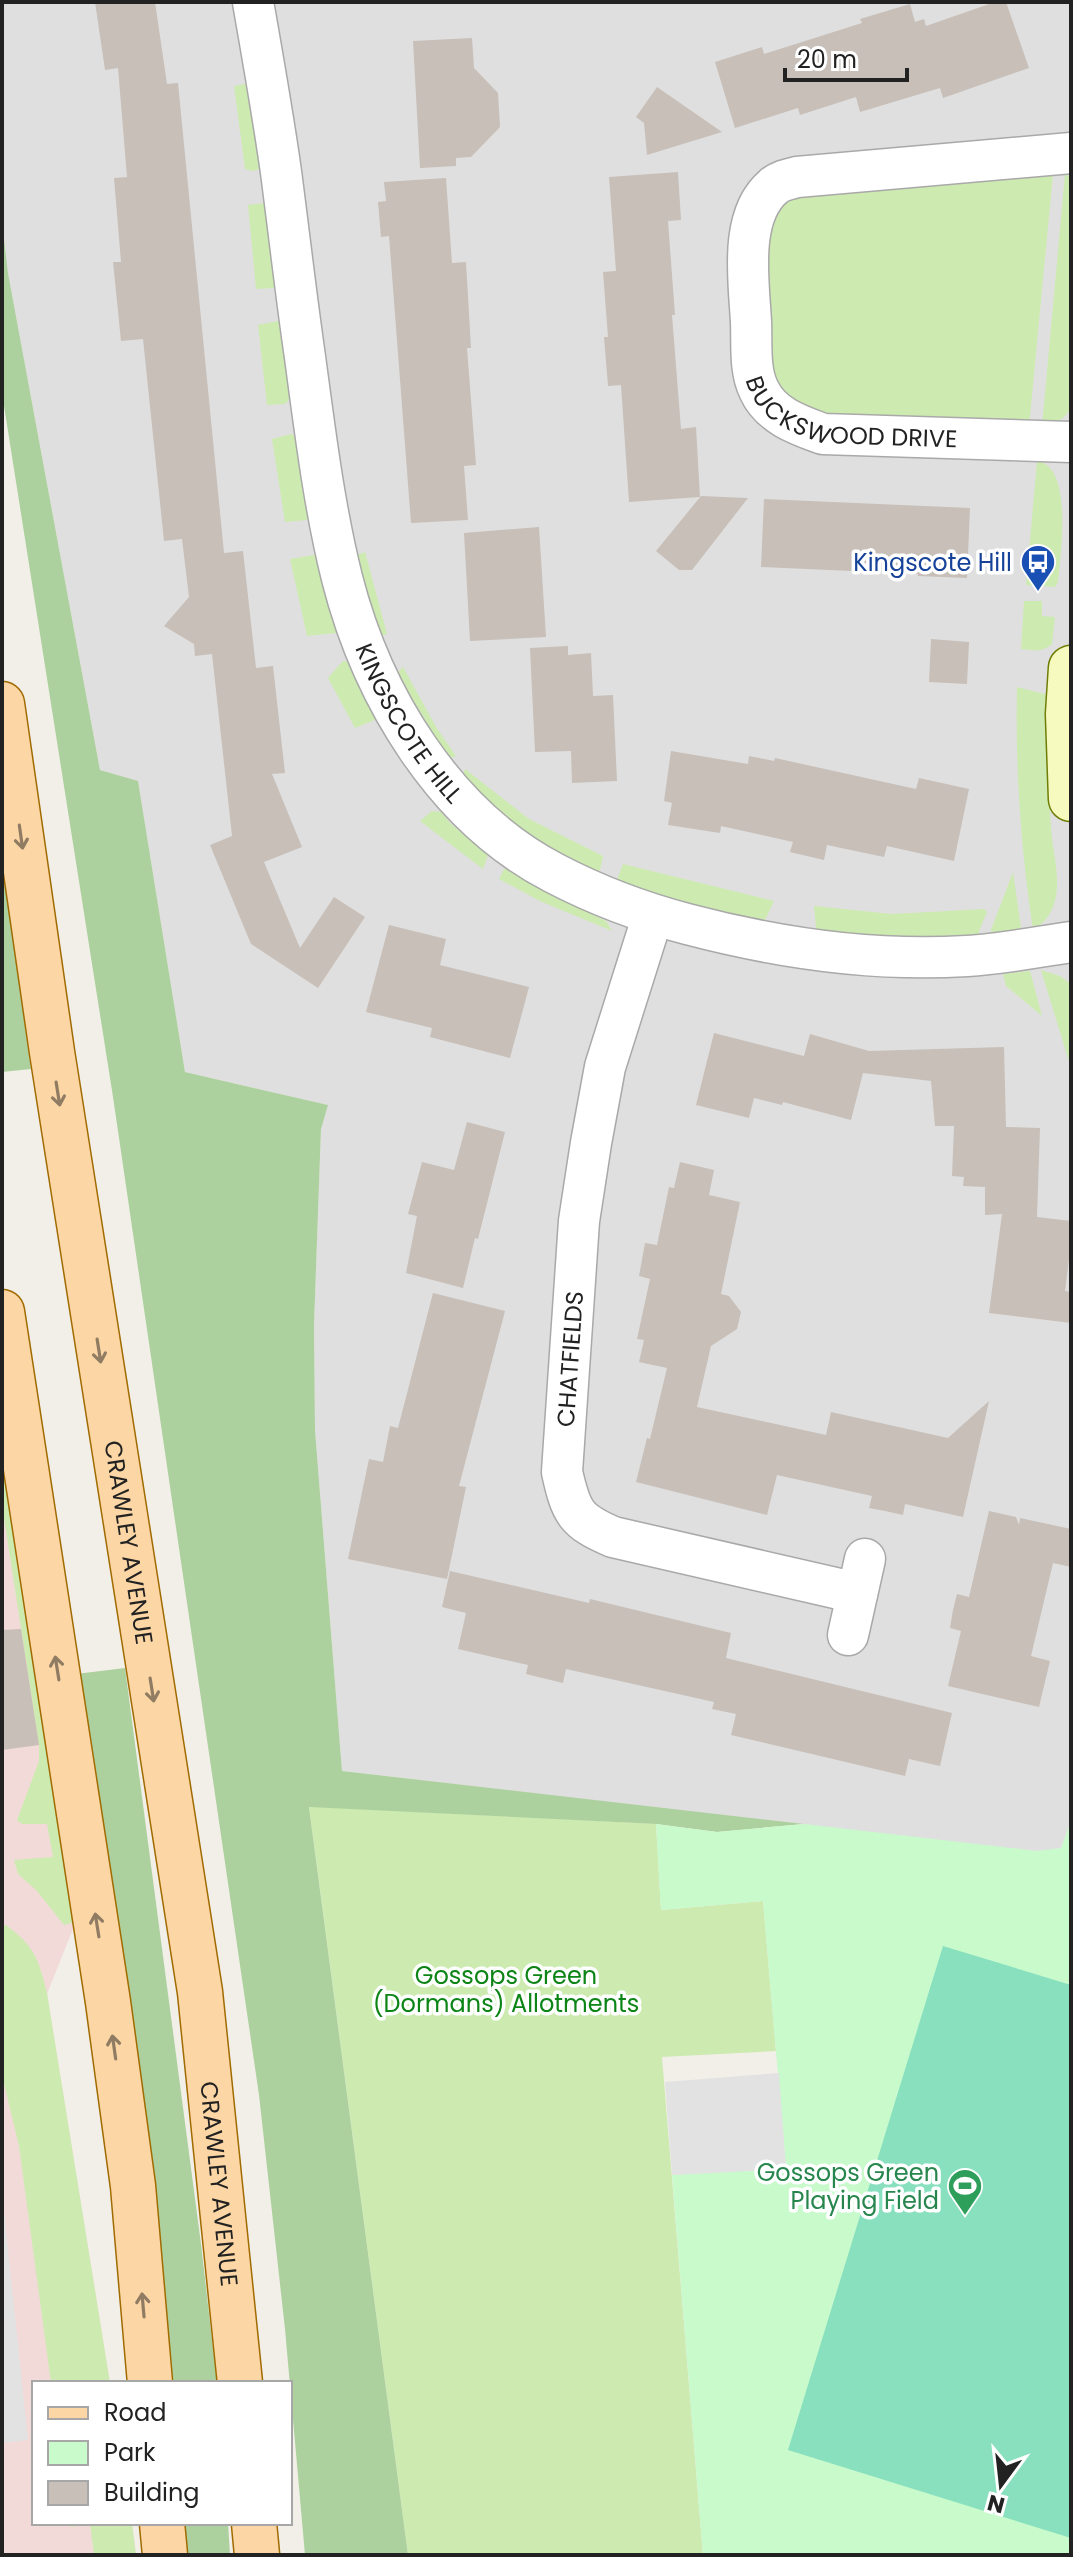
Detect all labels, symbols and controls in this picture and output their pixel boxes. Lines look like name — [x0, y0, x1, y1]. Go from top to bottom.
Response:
scale bar — [785, 32, 907, 82]
text: 20 m — [797, 43, 857, 76]
street label: BUCKSWOOD DRIVE — [738, 371, 958, 455]
bus stop icon: Kingscote Hill — [1019, 543, 1057, 593]
place label: Kingscote Hill — [853, 546, 1012, 579]
street label: KINGSCOTE HILL — [348, 638, 470, 810]
one-way arrow — [14, 823, 29, 849]
one-way arrow — [51, 1081, 66, 1106]
street label: CHATFIELDS — [549, 1290, 591, 1428]
one-way arrow — [92, 1338, 107, 1363]
street label: CRAWLEY AVENUE — [97, 1438, 162, 1647]
one-way arrow — [49, 1656, 64, 1681]
one-way arrow — [145, 1677, 160, 1703]
one-way arrow — [88, 1913, 103, 1938]
park label: Gossops Green (Dormans) Allotments — [373, 1959, 639, 2020]
one-way arrow — [107, 2034, 122, 2061]
street label: CRAWLEY AVENUE — [193, 2080, 247, 2288]
place label: Gossops Green Playing Field — [757, 2156, 939, 2217]
sports icon: Gossops Green Playing Field — [946, 2167, 984, 2217]
one-way arrow — [136, 2292, 151, 2319]
legend — [32, 2381, 292, 2525]
text: Road — [104, 2396, 166, 2429]
text: Park — [104, 2436, 156, 2469]
north arrow — [961, 2445, 1041, 2525]
text: Building — [104, 2476, 200, 2509]
text: N — [984, 2487, 1008, 2521]

